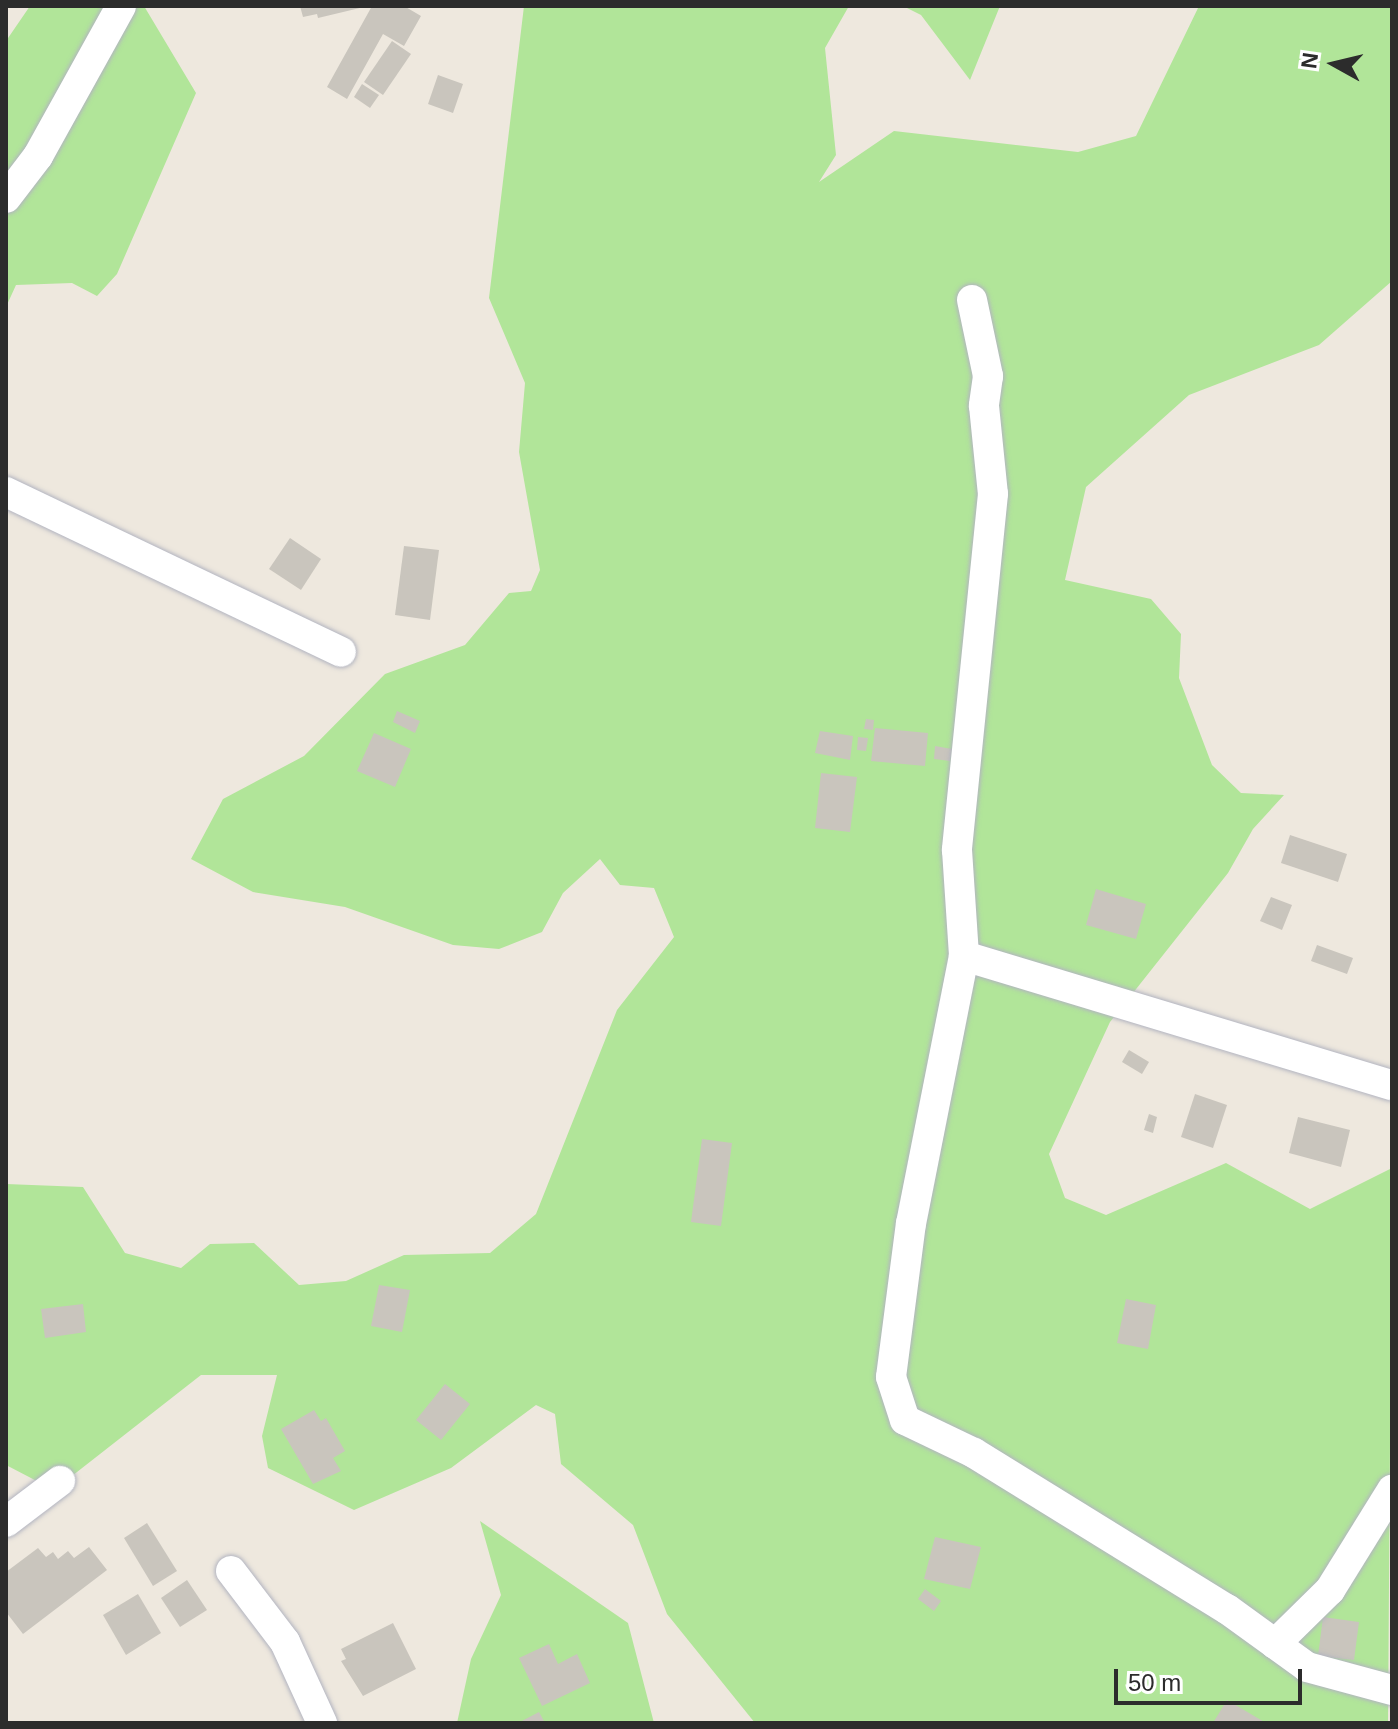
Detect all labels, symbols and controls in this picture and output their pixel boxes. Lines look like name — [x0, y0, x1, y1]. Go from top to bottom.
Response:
north arrow — [1294, 24, 1374, 104]
text: N — [1296, 51, 1323, 70]
scale bar — [1118, 1653, 1306, 1703]
text: 50 m — [1128, 1669, 1181, 1696]

